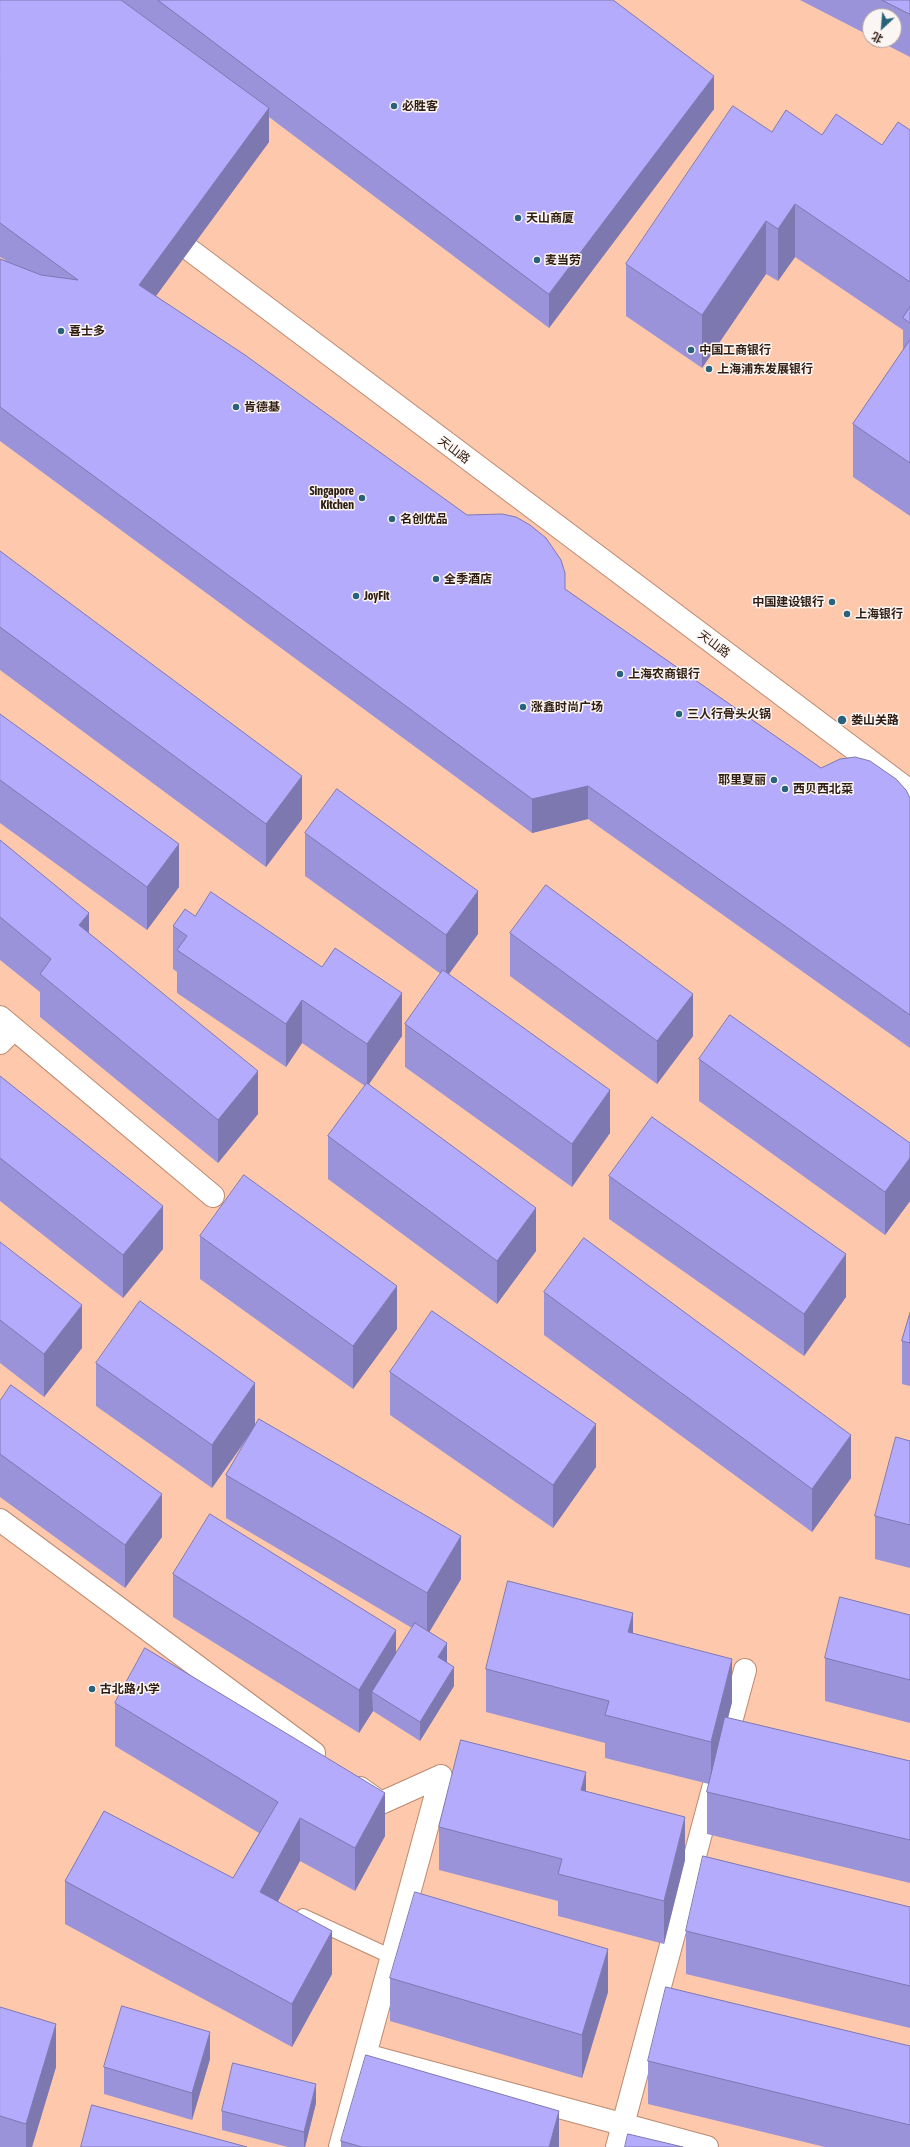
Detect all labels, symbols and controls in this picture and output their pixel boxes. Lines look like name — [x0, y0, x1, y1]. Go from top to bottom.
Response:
north arrow — [862, 8, 902, 48]
text: 北 — [870, 30, 885, 46]
place label: 必胜客 — [402, 99, 438, 113]
marker: 必胜客 — [389, 101, 399, 111]
place label: 天山商厦 — [526, 211, 574, 225]
marker: 天山商厦 — [513, 213, 523, 223]
place label: 麦当劳 — [545, 253, 581, 267]
marker: 麦当劳 — [532, 255, 542, 265]
place label: 喜士多 — [69, 324, 105, 338]
marker: 喜士多 — [56, 326, 66, 336]
place label: 中国工商银行 — [699, 343, 771, 357]
marker: 中国工商银行 — [686, 345, 696, 355]
place label: 上海浦东发展银行 — [717, 362, 813, 376]
marker: 上海浦东发展银行 — [704, 364, 714, 374]
place label: 肯德基 — [244, 400, 280, 414]
marker: 肯德基 — [231, 402, 241, 412]
street label: 天山路 — [435, 433, 473, 467]
place label: Singapore Kitchen — [310, 484, 354, 512]
marker: Singapore Kitchen — [357, 493, 367, 503]
place label: 名创优品 — [400, 512, 448, 526]
marker: 名创优品 — [387, 514, 397, 524]
place label: 全季酒店 — [444, 572, 492, 586]
marker: 全季酒店 — [431, 574, 441, 584]
place label: JoyFit — [364, 589, 389, 603]
marker: JoyFit — [351, 591, 361, 601]
place label: 中国建设银行 — [752, 595, 824, 609]
marker: 中国建设银行 — [827, 597, 837, 607]
place label: 上海银行 — [855, 607, 903, 621]
marker: 上海银行 — [842, 609, 852, 619]
street label: 天山路 — [695, 627, 733, 661]
place label: 上海农商银行 — [628, 667, 700, 681]
marker: 上海农商银行 — [615, 669, 625, 679]
place label: 涨鑫时尚广场 — [531, 700, 603, 714]
marker: 涨鑫时尚广场 — [518, 702, 528, 712]
place label: 三人行骨头火锅 — [687, 707, 771, 721]
marker: 三人行骨头火锅 — [674, 709, 684, 719]
place label: 娄山关路 — [851, 713, 899, 727]
marker: 娄山关路 — [836, 714, 848, 726]
place label: 耶里夏丽 — [718, 773, 766, 787]
marker: 耶里夏丽 — [769, 775, 779, 785]
place label: 西贝西北菜 — [793, 782, 853, 796]
marker: 西贝西北菜 — [780, 784, 790, 794]
place label: 古北路小学 — [100, 1682, 160, 1696]
marker: 古北路小学 — [87, 1684, 97, 1694]

